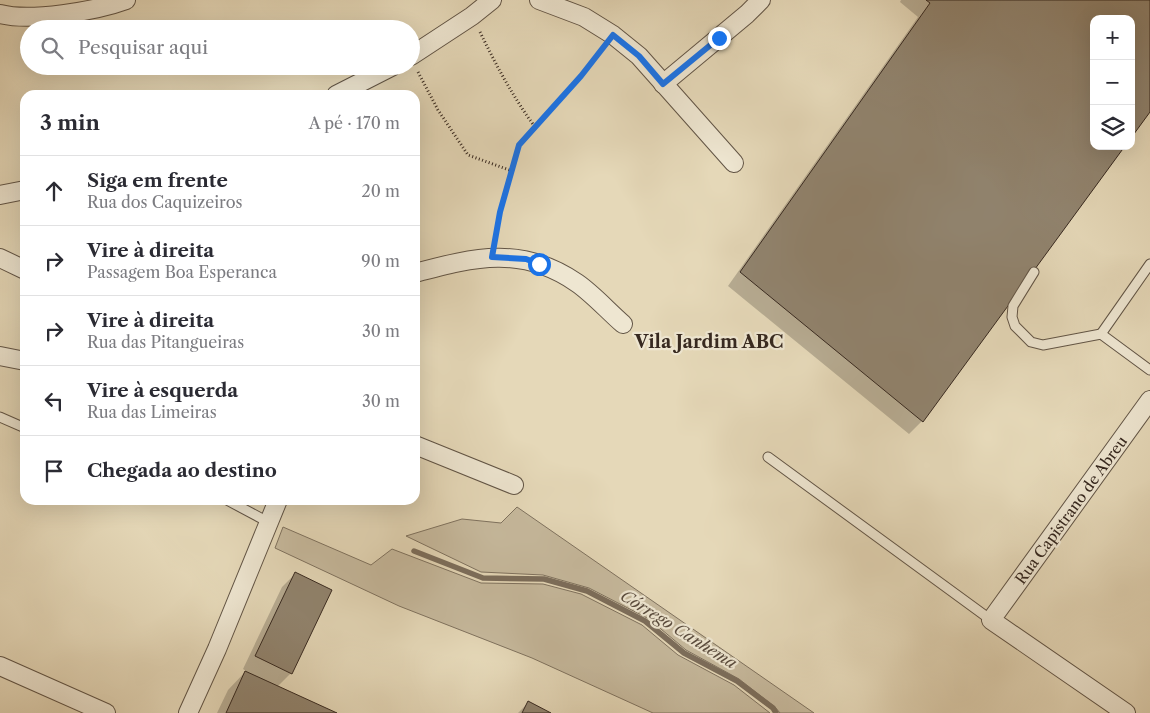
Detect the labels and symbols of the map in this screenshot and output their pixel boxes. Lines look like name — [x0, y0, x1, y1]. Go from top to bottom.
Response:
route end — [708, 27, 731, 50]
route start — [528, 253, 551, 276]
district label: Vila Jardim ABC — [633, 331, 784, 353]
street label: Rua Capistrano de Abreu — [1011, 432, 1131, 588]
water label: Córrego Canhema — [617, 585, 741, 673]

